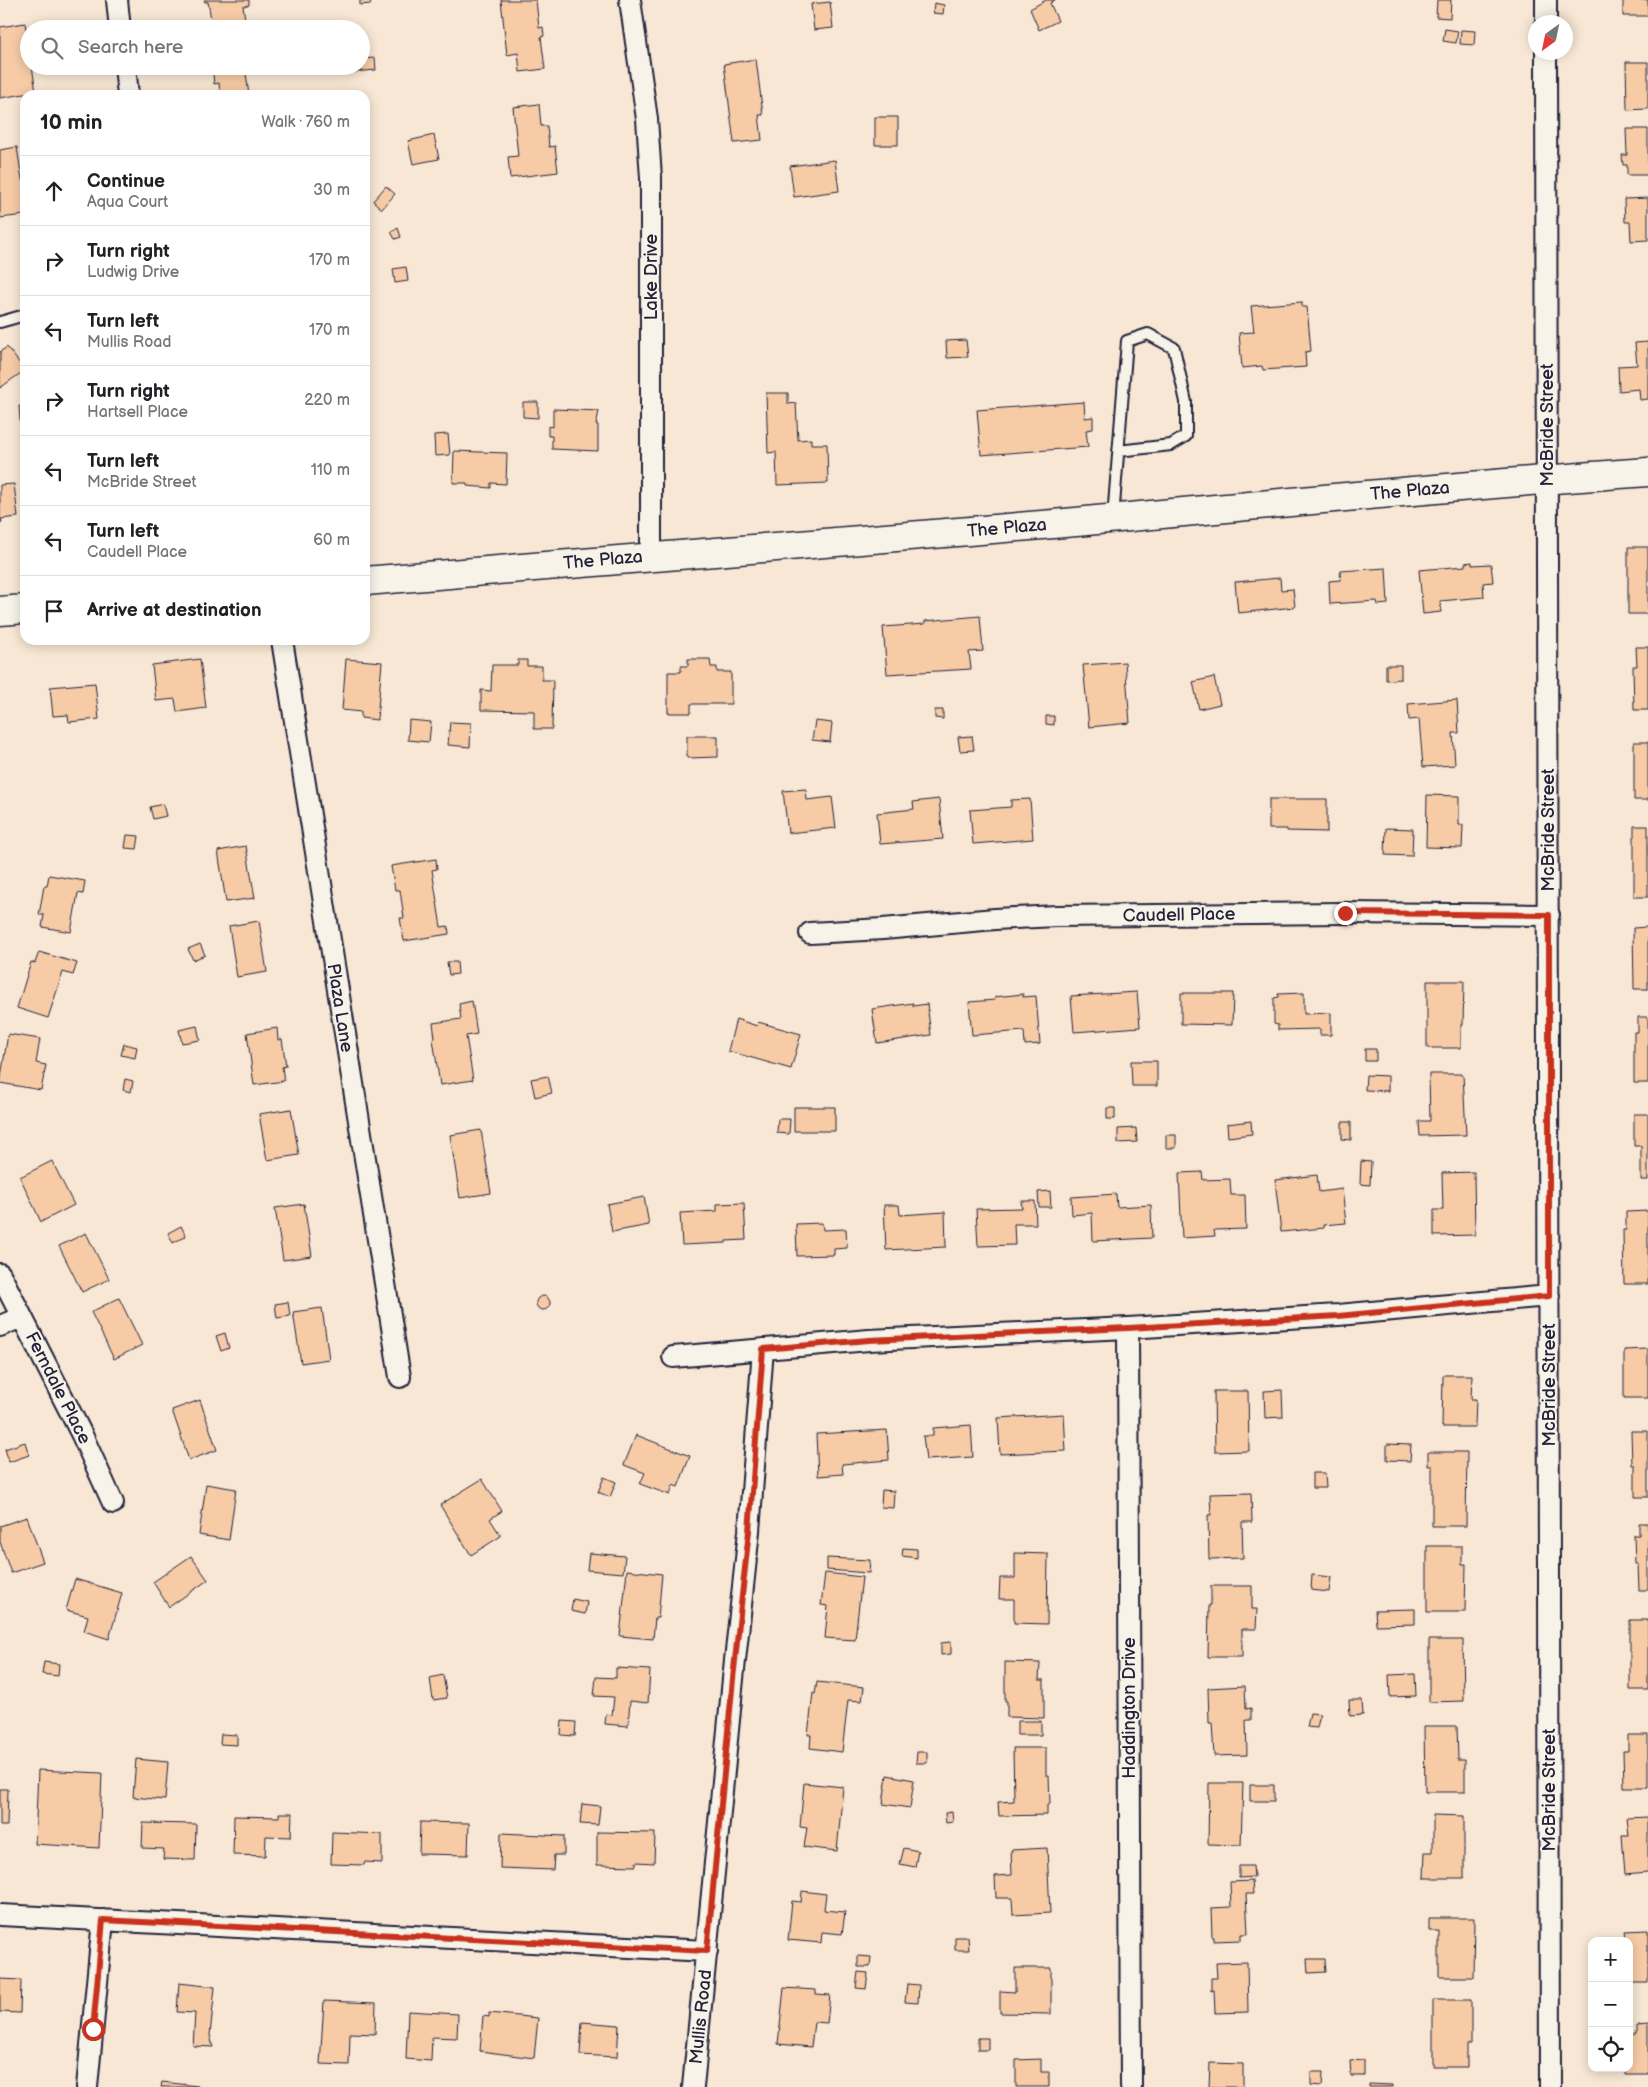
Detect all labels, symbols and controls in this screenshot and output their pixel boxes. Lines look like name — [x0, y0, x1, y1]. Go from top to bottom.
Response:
north arrow — [1528, 15, 1573, 60]
search box — [20, 20, 370, 75]
icon: search — [38, 34, 66, 62]
text: Search here — [78, 36, 183, 59]
text: 10 min — [40, 110, 102, 135]
text: Walk · 760 m — [261, 113, 350, 132]
text: Continue — [87, 170, 165, 193]
icon: ahead — [40, 177, 68, 205]
text: 30 m — [313, 181, 350, 200]
text: Aqua Court — [87, 193, 168, 212]
street label: Lake Drive — [641, 233, 662, 320]
text: Turn right — [87, 240, 170, 263]
icon: right — [40, 247, 68, 275]
text: 170 m — [309, 251, 350, 270]
text: Ludwig Drive — [87, 263, 179, 282]
text: Turn left — [87, 310, 159, 333]
icon: left — [40, 317, 68, 345]
text: 170 m — [309, 321, 350, 340]
text: Mullis Road — [87, 333, 172, 352]
street label: McBride Street — [1537, 363, 1558, 487]
text: Turn right — [87, 380, 170, 403]
icon: right — [40, 387, 68, 415]
text: 220 m — [304, 391, 350, 410]
text: Hartsell Place — [87, 403, 188, 422]
text: Turn left — [87, 450, 159, 473]
icon: left — [40, 457, 68, 485]
text: 110 m — [311, 461, 350, 480]
text: McBride Street — [87, 473, 196, 492]
street label: The Plaza — [1369, 477, 1451, 505]
street label: The Plaza — [966, 514, 1048, 542]
text: Turn left — [87, 520, 159, 543]
icon: left — [40, 527, 68, 555]
text: 60 m — [313, 531, 350, 550]
text: Caudell Place — [87, 543, 187, 562]
street label: The Plaza — [562, 546, 644, 574]
icon: arrive — [40, 597, 68, 625]
text: Arrive at destination — [87, 599, 262, 622]
street label: McBride Street — [1538, 768, 1559, 892]
route end — [1334, 902, 1357, 925]
street label: Caudell Place — [1123, 904, 1236, 926]
street label: Plaza Lane — [323, 962, 357, 1054]
street label: McBride Street — [1539, 1323, 1560, 1447]
street label: Ferndale Place — [21, 1328, 95, 1448]
street label: Haddington Drive — [1119, 1637, 1140, 1779]
street label: McBride Street — [1539, 1728, 1560, 1852]
map controls — [1588, 1937, 1633, 2072]
button: + — [1588, 1937, 1633, 1982]
street label: Mullis Road — [686, 1969, 716, 2065]
button: − — [1588, 1982, 1633, 2027]
route start — [82, 2018, 105, 2041]
button: locate — [1588, 2027, 1633, 2072]

